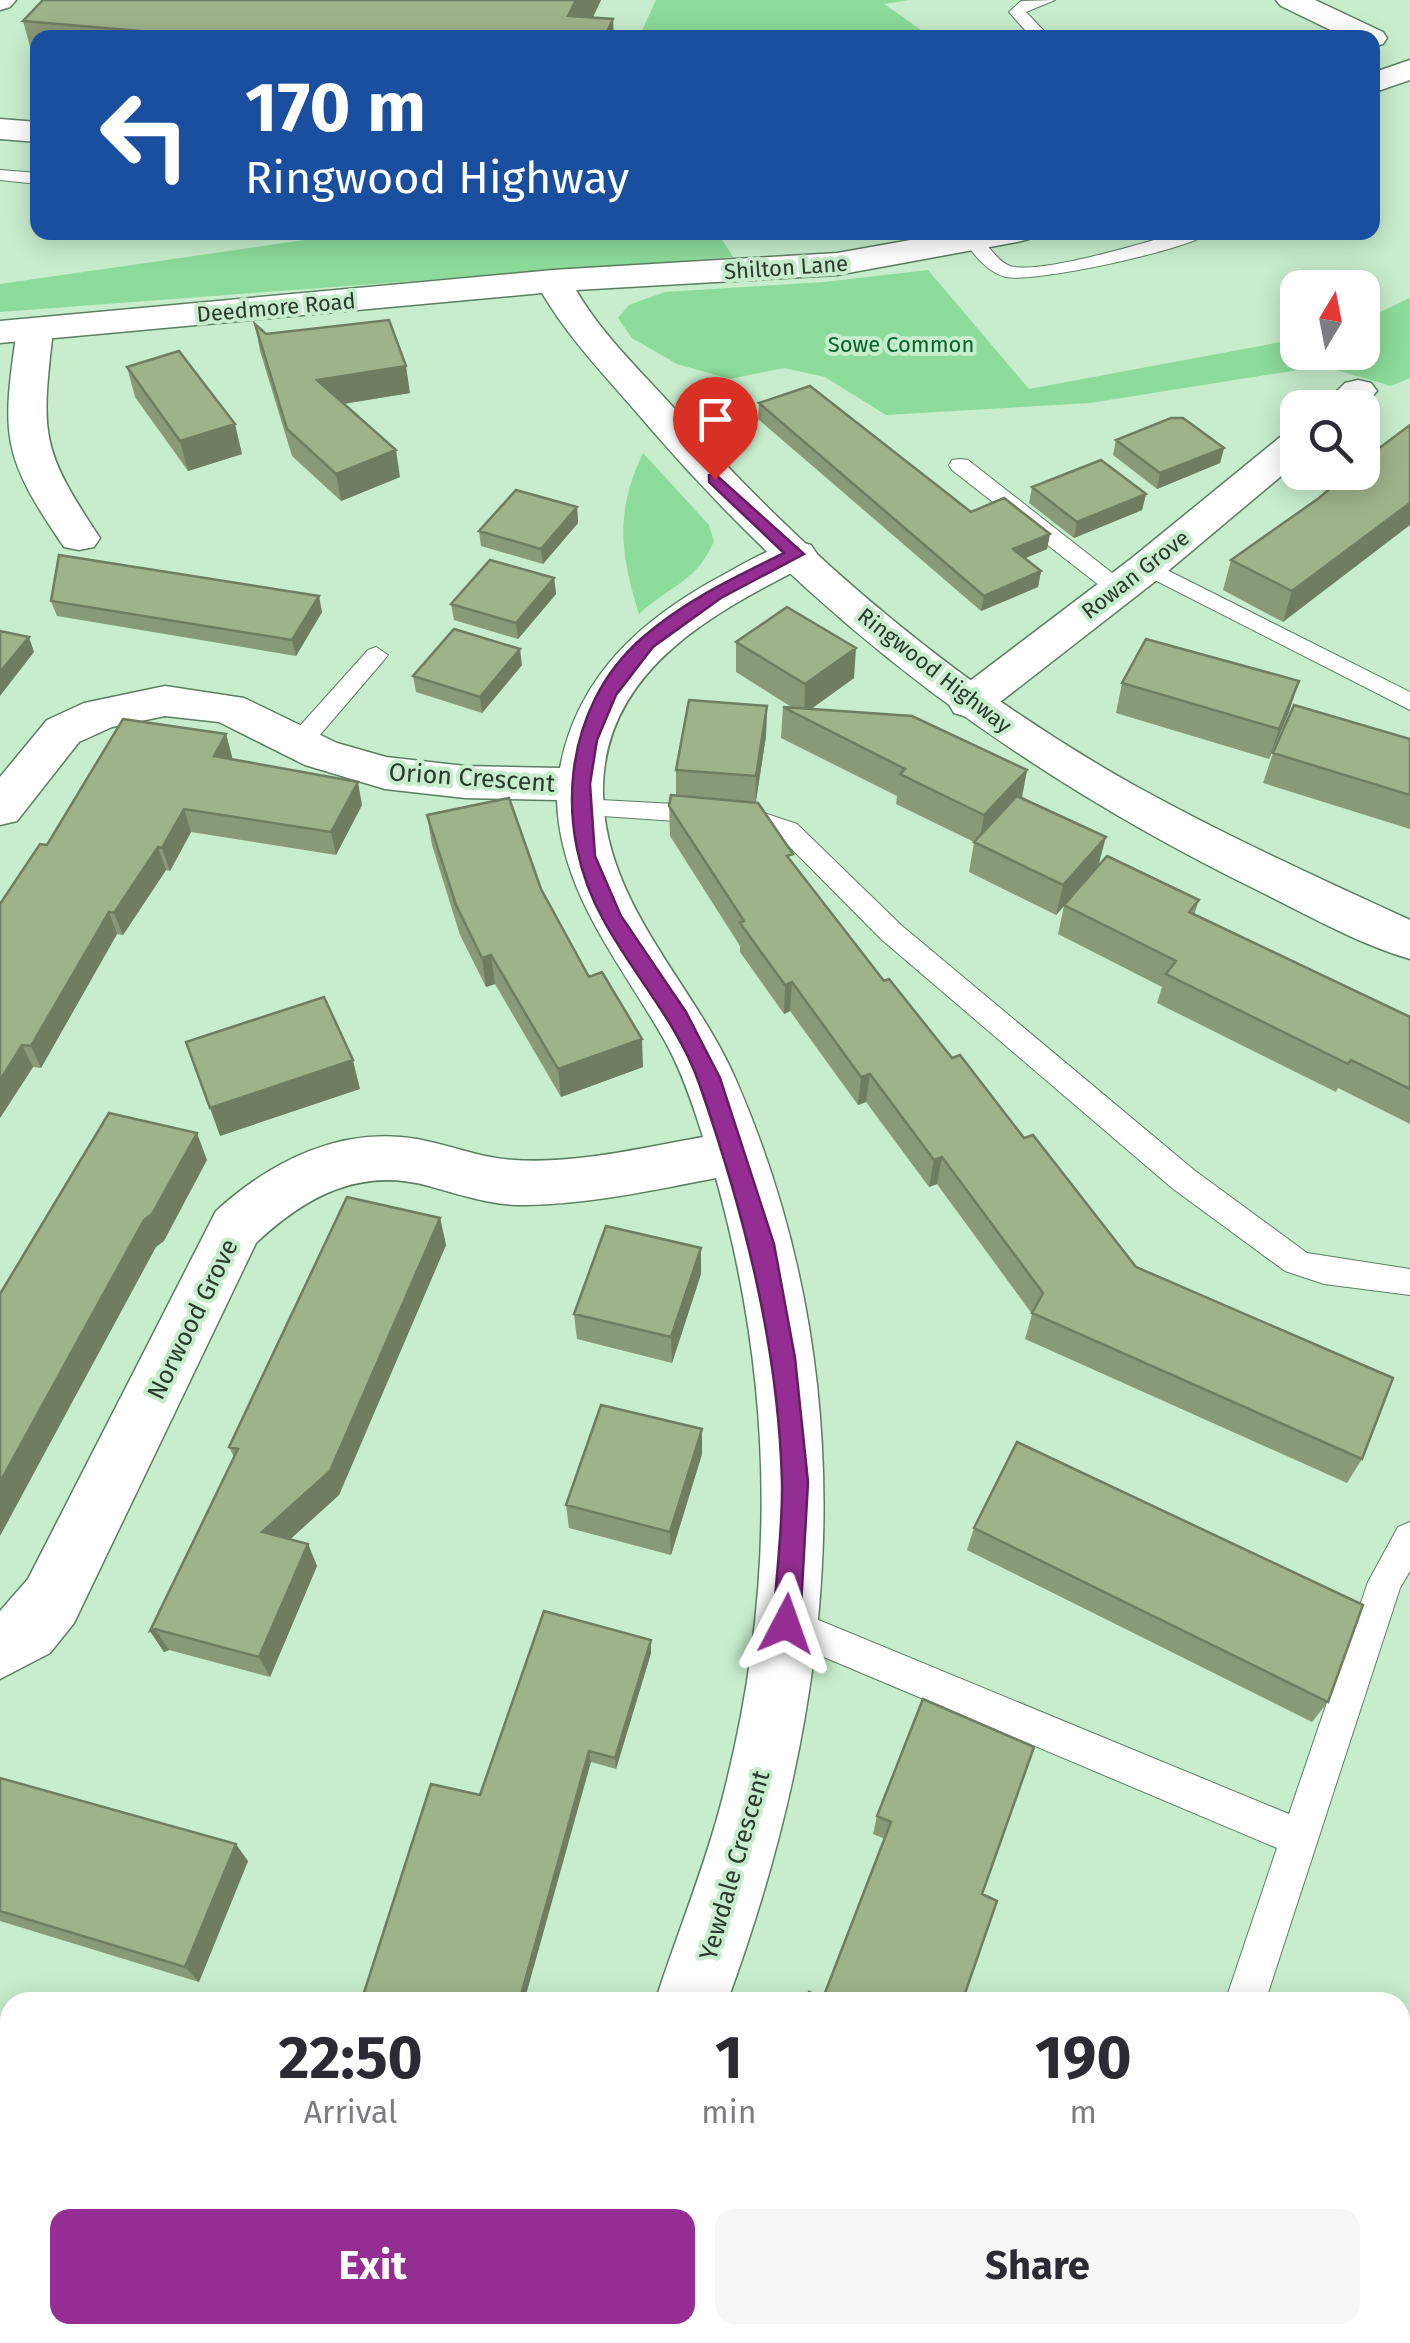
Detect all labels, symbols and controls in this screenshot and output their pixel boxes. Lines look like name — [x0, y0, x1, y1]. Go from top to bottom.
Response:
text: 170 m — [245, 66, 426, 150]
icon: left — [80, 70, 210, 200]
text: Ringwood Highway — [245, 151, 629, 205]
street label: Shilton Lane — [723, 250, 849, 285]
north arrow — [1280, 270, 1380, 370]
map controls — [1280, 270, 1380, 490]
street label: Deedmore Road — [195, 287, 357, 328]
park label: Sowe Common — [828, 331, 974, 358]
pin — [673, 377, 758, 480]
button: search — [1280, 390, 1380, 490]
icon: arrive — [688, 392, 743, 447]
street label: Rowan Grove — [1076, 524, 1195, 625]
street label: Ringwood Highway — [852, 602, 1017, 739]
street label: Orion Crescent — [388, 757, 557, 799]
street label: Norwood Grove — [141, 1234, 245, 1405]
position arrow — [734, 1572, 838, 1676]
street label: Yewdale Crescent — [694, 1766, 777, 1964]
text: 22:50 — [279, 2022, 423, 2094]
text: 1 — [715, 2022, 743, 2094]
text: 190 — [1035, 2022, 1131, 2094]
text: Arrival — [304, 2093, 397, 2131]
text: min — [701, 2093, 756, 2131]
text: m — [1069, 2093, 1097, 2131]
button: Exit — [50, 2209, 695, 2324]
button: Share — [715, 2209, 1360, 2324]

